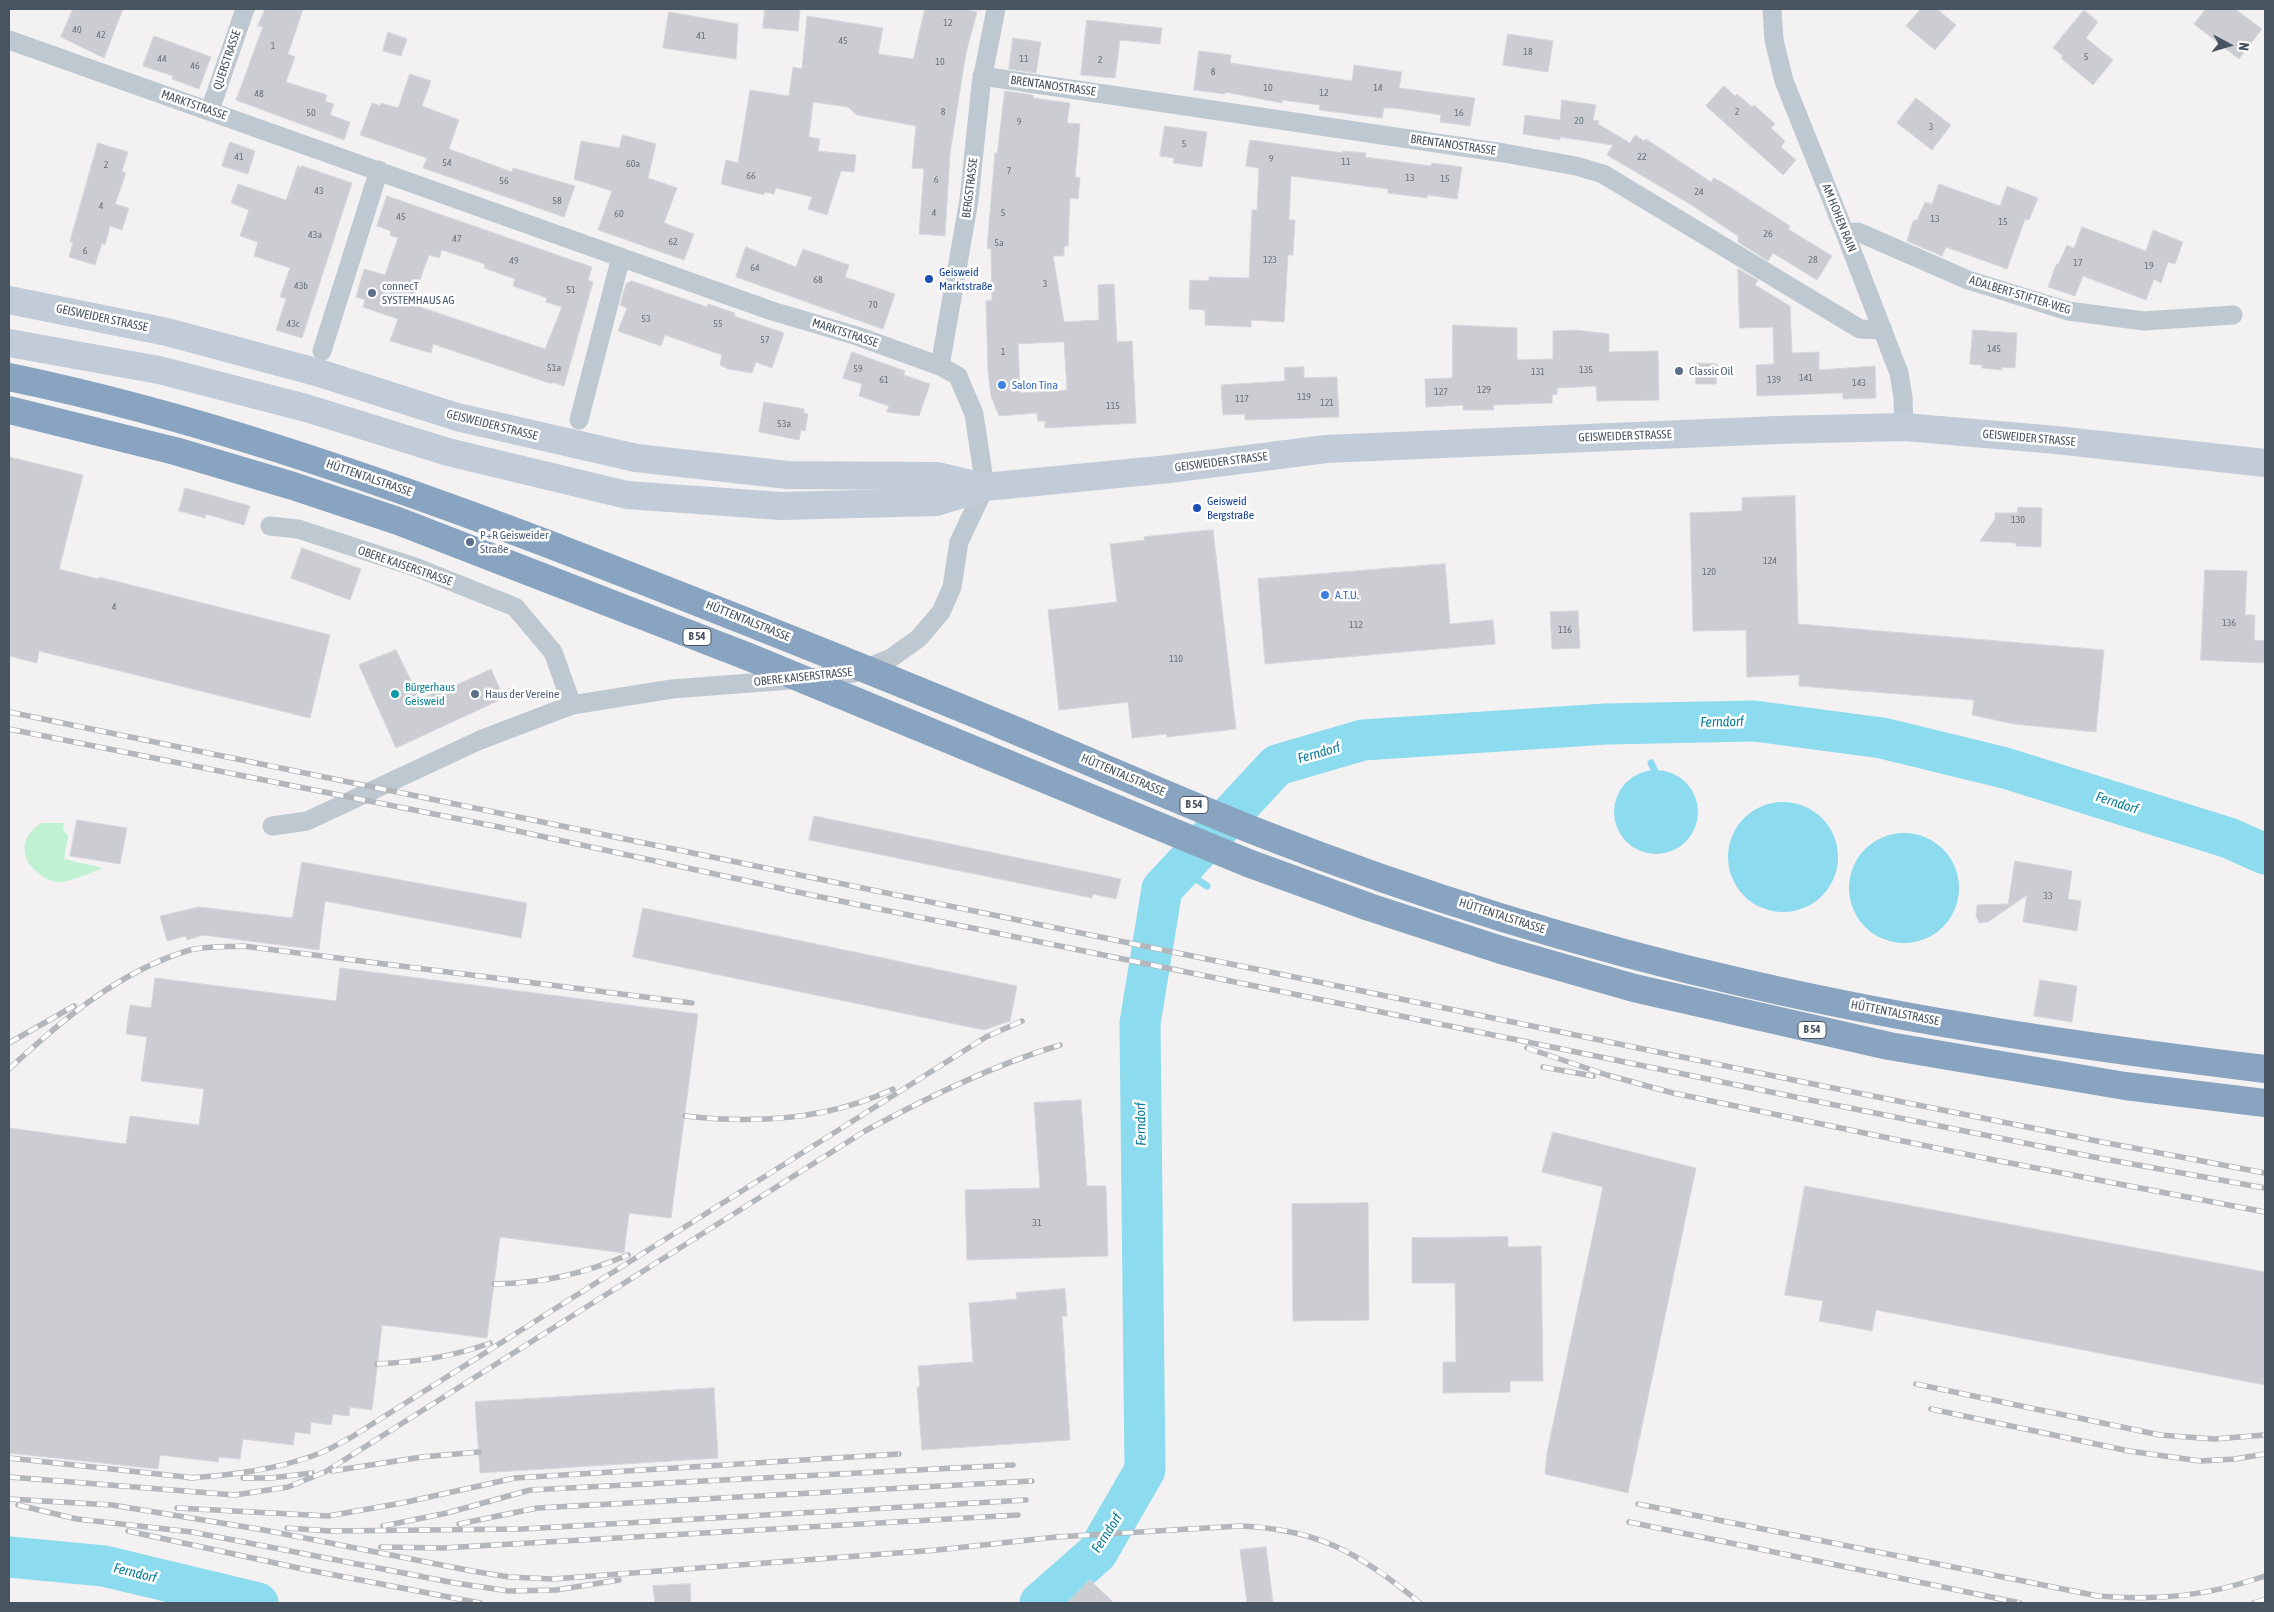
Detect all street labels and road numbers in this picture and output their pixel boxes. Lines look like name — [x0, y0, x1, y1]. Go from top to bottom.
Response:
street label: QUERSTRASSE — [210, 28, 244, 92]
street label: BRENTANOSTRASSE — [1009, 73, 1097, 99]
street label: MARKTSTRASSE — [159, 87, 229, 123]
street label: BRENTANOSTRASSE — [1409, 132, 1497, 158]
street label: BERGSTRASSE — [959, 157, 981, 219]
street label: AM HOHEN RAIN — [1819, 182, 1859, 254]
street label: ADALBERT-STIFTER-WEG — [1968, 273, 2072, 317]
street label: GEISWEIDER STRASSE — [55, 301, 149, 335]
street label: MARKTSTRASSE — [810, 316, 880, 350]
street label: GEISWEIDER STRASSE — [445, 407, 539, 443]
street label: GEISWEIDER STRASSE — [1578, 427, 1672, 445]
street label: GEISWEIDER STRASSE — [1982, 427, 2076, 449]
street label: GEISWEIDER STRASSE — [1174, 449, 1268, 475]
street label: HÜTTENTALSTRASSE — [324, 457, 414, 499]
street label: OBERE KAISERSTRASSE — [356, 543, 454, 589]
street label: HÜTTENTALSTRASSE — [704, 598, 792, 644]
road number: B 54 — [683, 628, 711, 646]
street label: OBERE KAISERSTRASSE — [753, 665, 853, 689]
street label: HÜTTENTALSTRASSE — [1079, 751, 1167, 799]
road number: B 54 — [1180, 796, 1208, 814]
street label: HÜTTENTALSTRASSE — [1457, 895, 1547, 937]
street label: HÜTTENTALSTRASSE — [1850, 997, 1940, 1029]
road number: B 54 — [1798, 1022, 1826, 1038]

